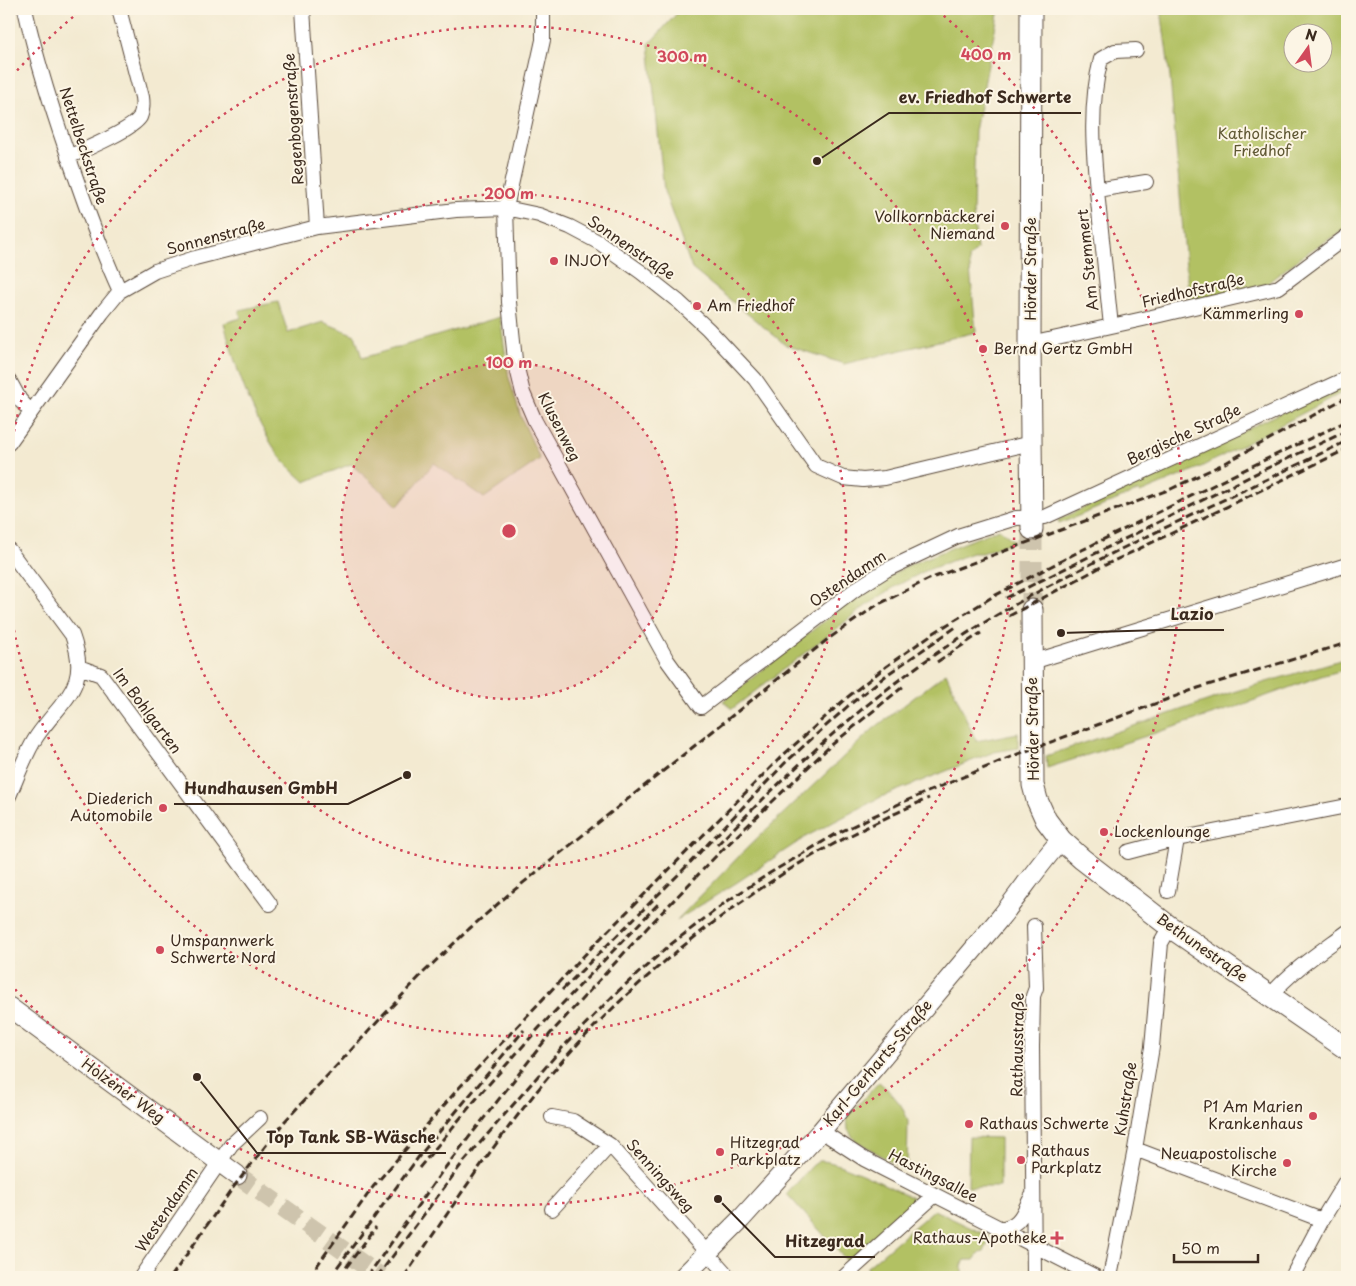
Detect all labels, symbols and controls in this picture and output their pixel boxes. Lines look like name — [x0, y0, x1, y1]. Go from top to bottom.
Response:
north arrow — [1284, 22, 1334, 72]
text: N — [1303, 23, 1319, 46]
text: 400 m — [961, 42, 1011, 65]
text: 300 m — [657, 44, 707, 67]
street label: Regenbogenstraße — [276, 52, 309, 186]
callout: ev. Friedhof Schwerte — [889, 82, 1081, 113]
street label: Nettelbeckstraße — [55, 84, 114, 208]
text: ev. Friedhof Schwerte — [899, 84, 1071, 108]
park label: Katholischer Friedhof — [1218, 121, 1306, 161]
text: 200 m — [484, 181, 534, 204]
place label: Vollkornbäckerei Niemand — [875, 204, 995, 244]
street label: Am Stemmert — [1070, 208, 1103, 312]
street label: Sonnenstraße — [583, 209, 680, 285]
street label: Sonnenstraße — [164, 211, 268, 260]
street label: Hörder Straße — [1018, 217, 1041, 321]
marker: Vollkornbäckerei Niemand — [999, 220, 1011, 232]
place label: INJOY — [564, 248, 610, 271]
marker: INJOY — [548, 255, 560, 267]
street label: Friedhofstraße — [1139, 267, 1246, 313]
place label: Am Friedhof — [707, 293, 796, 316]
marker: Am Friedhof — [691, 300, 703, 312]
place label: Kämmerling — [1203, 301, 1289, 324]
marker: Kämmerling — [1293, 308, 1305, 320]
place label: Bernd Gertz GmbH — [993, 336, 1133, 359]
marker: Bernd Gertz GmbH — [977, 343, 989, 355]
text: 100 m — [486, 350, 532, 373]
street label: Klusenweg — [533, 388, 588, 465]
street label: Bergische Straße — [1123, 397, 1244, 470]
centre of rings — [500, 522, 518, 540]
street label: Ostendamm — [804, 544, 890, 612]
callout: Lazio — [1161, 599, 1224, 630]
text: Lazio — [1171, 601, 1214, 625]
street label: Im Bohlgarten — [108, 662, 188, 758]
street label: Hörder Straße — [1019, 677, 1044, 781]
callout: Hundhausen GmbH — [174, 773, 348, 804]
text: Hundhausen GmbH — [184, 775, 338, 799]
place label: Diederich Automobile — [70, 786, 153, 826]
marker: Diederich Automobile — [157, 802, 169, 814]
place label: Lockenlounge — [1114, 819, 1210, 842]
marker: Lockenlounge — [1098, 826, 1110, 838]
street label: Bethunestraße — [1153, 907, 1253, 987]
place label: Umspannwerk Schwerte Nord — [170, 928, 276, 968]
marker: Umspannwerk Schwerte Nord — [154, 944, 166, 956]
street label: Rathausstraße — [1004, 993, 1029, 1097]
street label: Karl-Gerharts-Straße — [817, 994, 937, 1130]
street label: Holzener Weg — [77, 1052, 170, 1128]
street label: Kuhstraße — [1107, 1060, 1142, 1138]
place label: P1 Am Marien Krankenhaus — [1203, 1094, 1303, 1134]
marker: P1 Am Marien Krankenhaus — [1307, 1110, 1319, 1122]
place label: Rathaus Schwerte — [979, 1111, 1109, 1134]
marker: Rathaus Schwerte — [963, 1118, 975, 1130]
callout: Top Tank SB-Wäsche — [257, 1122, 446, 1153]
text: Top Tank SB-Wäsche — [266, 1124, 436, 1148]
place label: Hitzegrad Parkplatz — [730, 1130, 800, 1170]
street label: Senningsweg — [622, 1133, 701, 1217]
place label: Rathaus Parkplatz — [1031, 1138, 1101, 1178]
place label: Neuapostolische Kirche — [1161, 1141, 1277, 1181]
street label: Hastingsallee — [885, 1142, 982, 1207]
marker: Hitzegrad Parkplatz — [714, 1146, 726, 1158]
marker: Rathaus Parkplatz — [1015, 1154, 1027, 1166]
marker: Neuapostolische Kirche — [1281, 1157, 1293, 1169]
street label: Westendamm — [129, 1162, 203, 1256]
place label: Rathaus-Apotheke — [913, 1225, 1047, 1248]
callout: Hitzegrad — [775, 1226, 875, 1257]
text: Hitzegrad — [785, 1228, 865, 1252]
scale bar — [1174, 1231, 1257, 1263]
marker: Rathaus-Apotheke — [1051, 1232, 1063, 1244]
text: 50 m — [1181, 1236, 1220, 1259]

